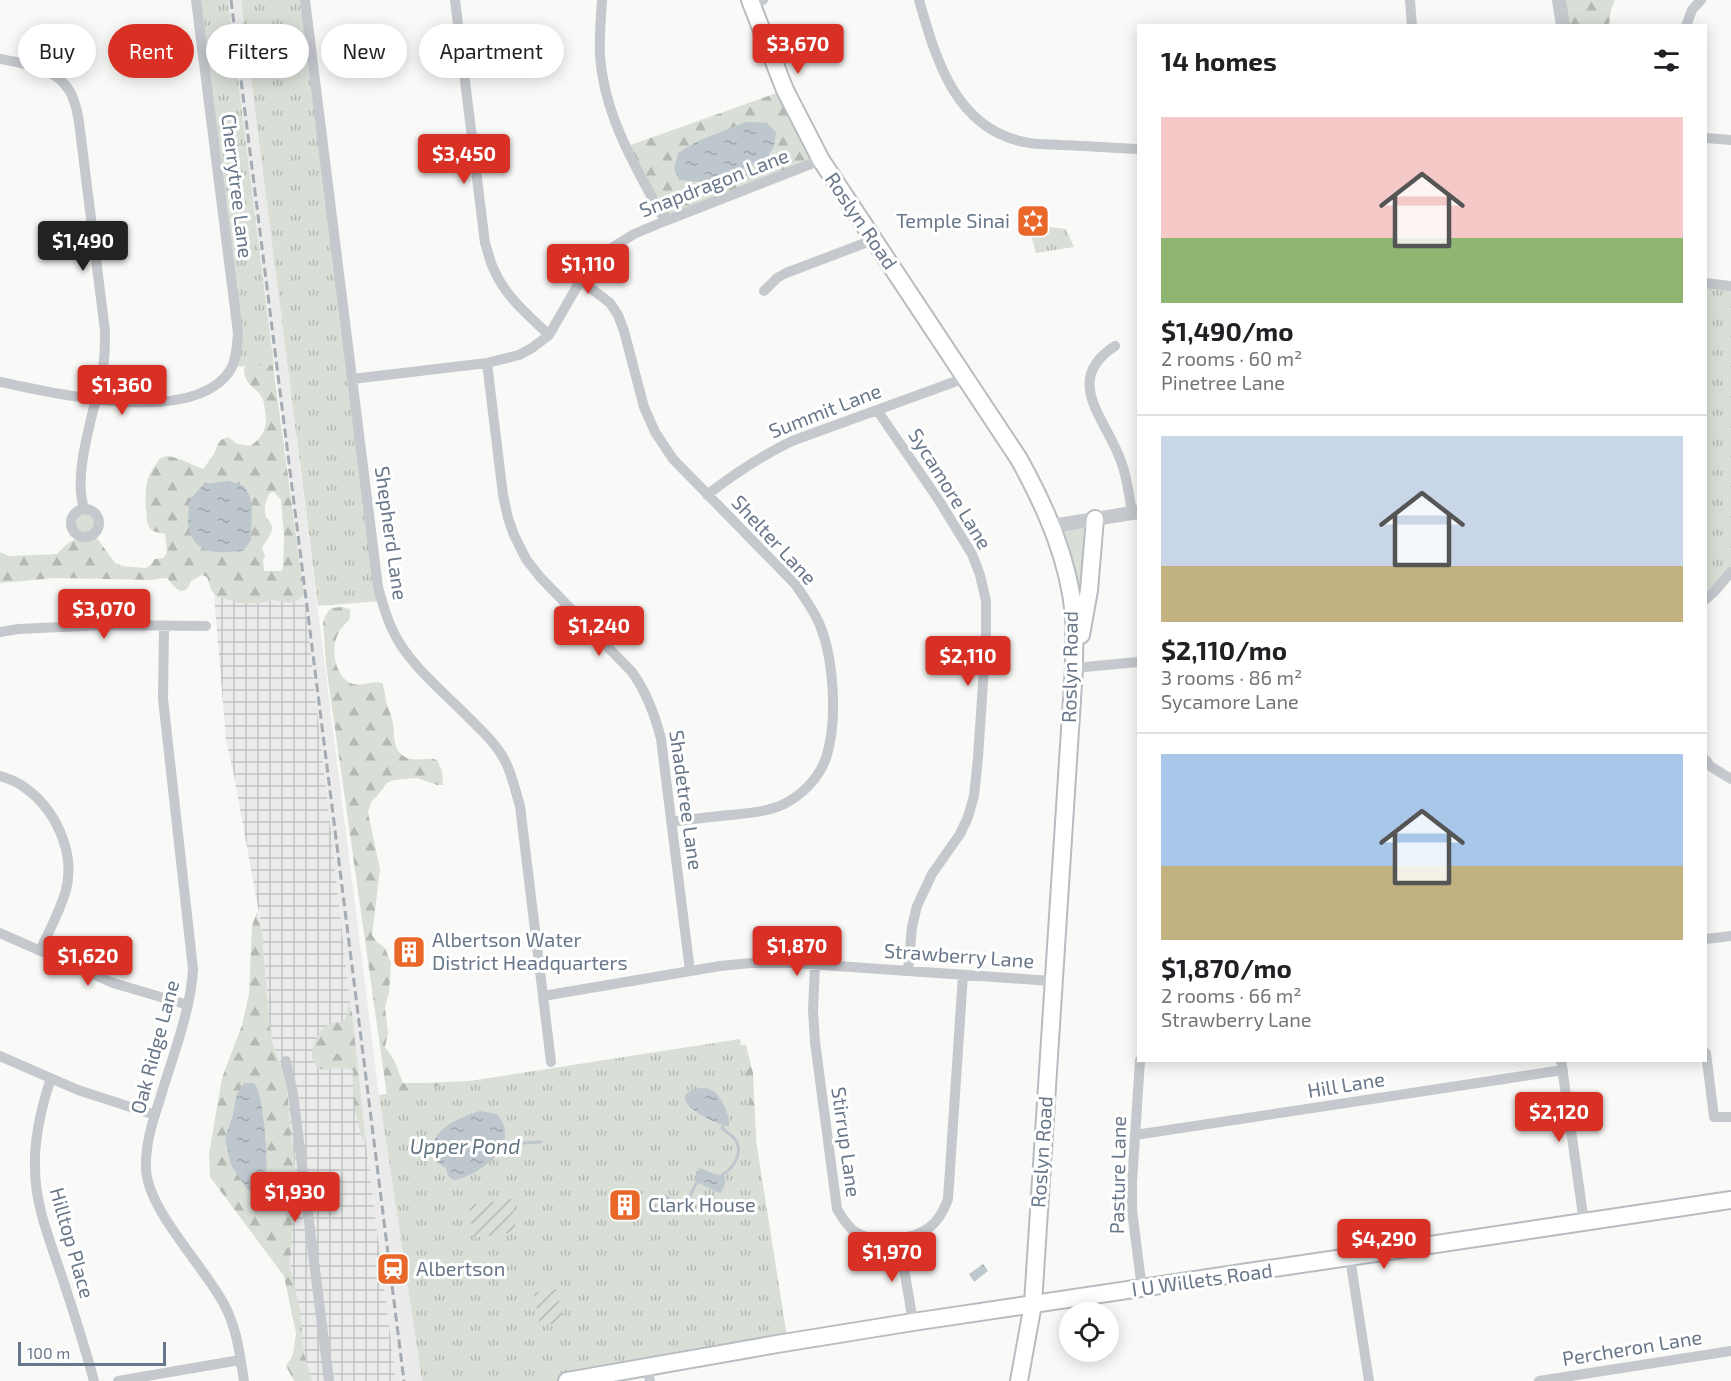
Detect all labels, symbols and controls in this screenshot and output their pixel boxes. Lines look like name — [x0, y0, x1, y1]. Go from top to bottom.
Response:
chip: Buy — [18, 24, 96, 78]
chip: Rent — [108, 24, 194, 78]
chip: Filters — [206, 24, 309, 78]
chip: New — [321, 24, 407, 78]
chip: Apartment — [419, 24, 564, 78]
pin: $3,670 — [749, 24, 847, 75]
text: $3,670 — [767, 31, 829, 55]
icon: filters — [1650, 44, 1683, 77]
text: 14 homes — [1161, 45, 1277, 76]
street label: Cherrytree Lane — [217, 112, 259, 259]
pin: $3,450 — [415, 134, 513, 185]
text: $3,450 — [432, 141, 496, 165]
street label: Snapdragon Lane — [636, 143, 792, 222]
icon: home — [1368, 156, 1476, 264]
street label: Roslyn Road — [821, 167, 903, 274]
synagogue icon: Temple Sinai — [1015, 203, 1051, 239]
place label: Temple Sinai — [896, 208, 1010, 232]
pin: $1,490 — [34, 221, 132, 272]
text: $1,490 — [52, 228, 114, 252]
pin: $1,110 — [539, 244, 637, 295]
text: $1,110 — [561, 251, 615, 275]
text: $1,490/mo — [1161, 315, 1294, 346]
text: 2 rooms · 60 m² — [1161, 346, 1302, 370]
pin: $1,360 — [73, 365, 171, 416]
text: Pinetree Lane — [1161, 370, 1285, 394]
text: $1,360 — [92, 372, 152, 396]
street label: Summit Lane — [765, 378, 884, 442]
street label: Sycamore Lane — [904, 424, 998, 553]
street label: Shepherd Lane — [371, 464, 413, 601]
icon: home — [1368, 475, 1476, 583]
street label: Shelter Lane — [727, 490, 822, 589]
pin: $3,070 — [55, 589, 153, 640]
text: $3,070 — [72, 596, 136, 620]
pin: $1,240 — [550, 606, 648, 657]
street label: Roslyn Road — [1056, 611, 1082, 723]
text: $1,240 — [568, 613, 630, 637]
text: $2,110/mo — [1161, 634, 1287, 665]
pin: $2,110 — [919, 636, 1017, 687]
text: $2,110 — [939, 643, 997, 667]
text: 3 rooms · 86 m² — [1161, 665, 1302, 689]
text: Sycamore Lane — [1161, 689, 1299, 713]
street label: Shadetree Lane — [665, 728, 709, 871]
icon: home — [1368, 793, 1476, 901]
pin: $1,870 — [748, 926, 846, 977]
place label: Albertson Water District Headquarters — [432, 927, 628, 974]
text: $1,870 — [767, 933, 827, 957]
building icon: Albertson Water District Headquarters — [391, 934, 427, 970]
pin: $1,620 — [39, 936, 137, 987]
street label: Strawberry Lane — [883, 938, 1035, 972]
text: $1,620 — [57, 943, 119, 967]
text: $1,870/mo — [1161, 952, 1292, 983]
street label: Oak Ridge Lane — [125, 977, 183, 1116]
text: 2 rooms · 66 m² — [1161, 983, 1302, 1007]
text: Strawberry Lane — [1161, 1007, 1312, 1031]
street label: Hill Lane — [1306, 1066, 1386, 1102]
street label: Stirrup Lane — [827, 1085, 867, 1198]
pin: $2,120 — [1510, 1092, 1608, 1143]
street label: Roslyn Road — [1025, 1095, 1057, 1209]
text: $2,120 — [1529, 1099, 1589, 1123]
street label: Pasture Lane — [1104, 1116, 1130, 1234]
water label: Upper Pond — [410, 1133, 520, 1158]
pin: $1,930 — [246, 1172, 344, 1223]
text: $1,930 — [265, 1179, 325, 1203]
street label: Hilltop Place — [46, 1185, 100, 1301]
building icon: Clark House — [607, 1187, 643, 1223]
place label: Clark House — [648, 1192, 756, 1216]
pin: $4,290 — [1335, 1219, 1433, 1270]
text: $4,290 — [1351, 1226, 1417, 1250]
pin: $1,970 — [843, 1232, 941, 1283]
text: $1,970 — [862, 1239, 922, 1263]
station icon: Albertson — [375, 1251, 411, 1287]
place label: Albertson — [416, 1256, 505, 1280]
street label: I U Willets Road — [1130, 1257, 1274, 1301]
map controls — [1059, 1302, 1119, 1362]
button: locate — [1059, 1302, 1119, 1362]
street label: Percheron Lane — [1560, 1324, 1703, 1370]
scale bar — [18, 1339, 166, 1366]
text: 100 m — [27, 1343, 70, 1362]

